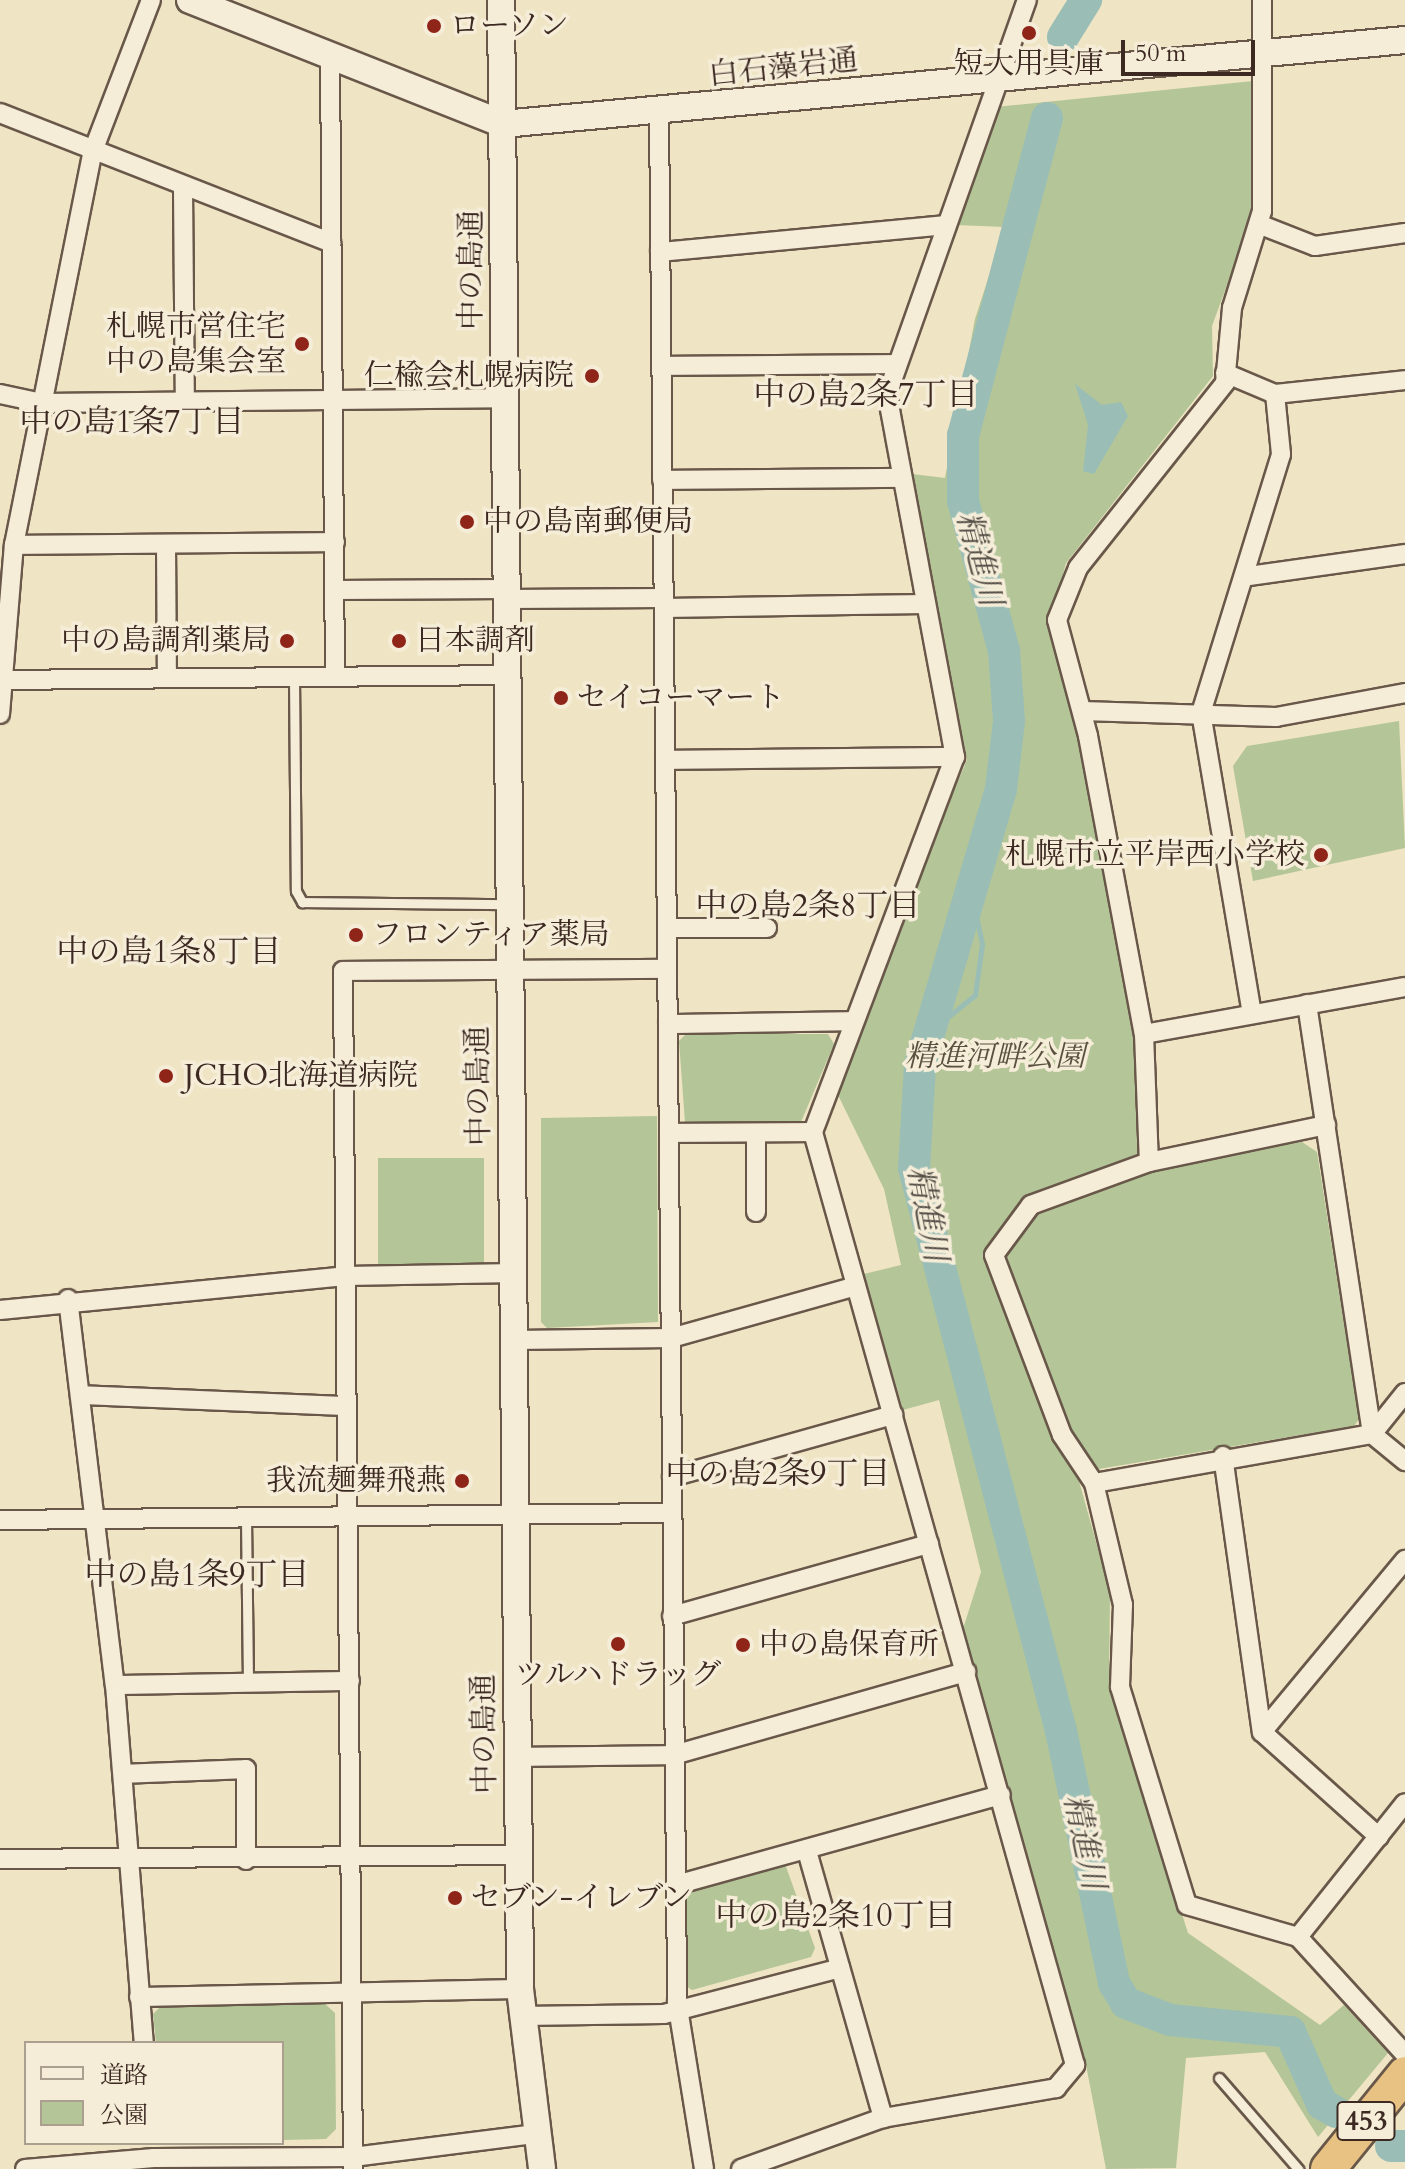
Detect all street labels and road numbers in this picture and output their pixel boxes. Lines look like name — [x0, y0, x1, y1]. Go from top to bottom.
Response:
street label: 白石藻岩通 — [707, 42, 859, 94]
street label: 中の島通 — [454, 210, 490, 330]
street label: 中の島通 — [460, 1026, 498, 1146]
street label: 中の島通 — [466, 1674, 504, 1794]
road number: 453 — [1336, 2097, 1396, 2145]

